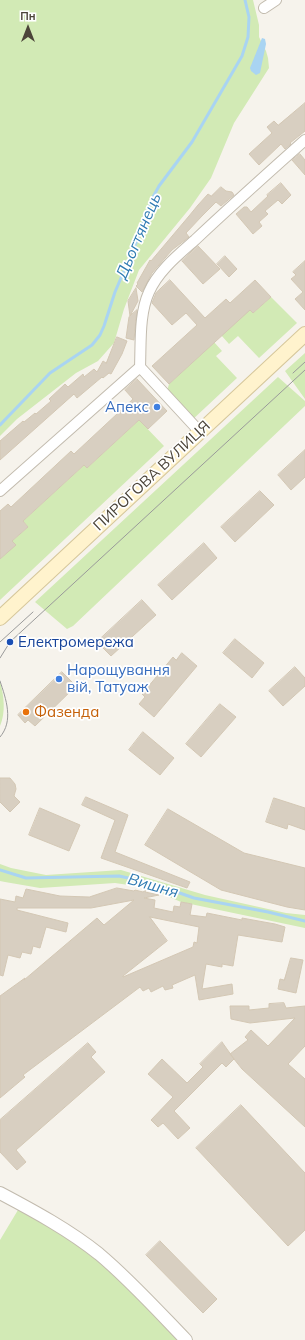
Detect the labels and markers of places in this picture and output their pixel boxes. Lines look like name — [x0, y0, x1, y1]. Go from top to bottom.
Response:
place label: Апекс — [105, 398, 149, 416]
marker: Апекс — [152, 402, 162, 412]
place label: Електромережа — [18, 633, 134, 651]
marker: Електромережа — [5, 637, 15, 647]
place label: Нарощування вій, Татуаж — [67, 661, 170, 696]
marker: Нарощування вій, Татуаж — [54, 674, 64, 684]
place label: Фазенда — [34, 703, 99, 721]
marker: Фазенда — [21, 707, 31, 717]

